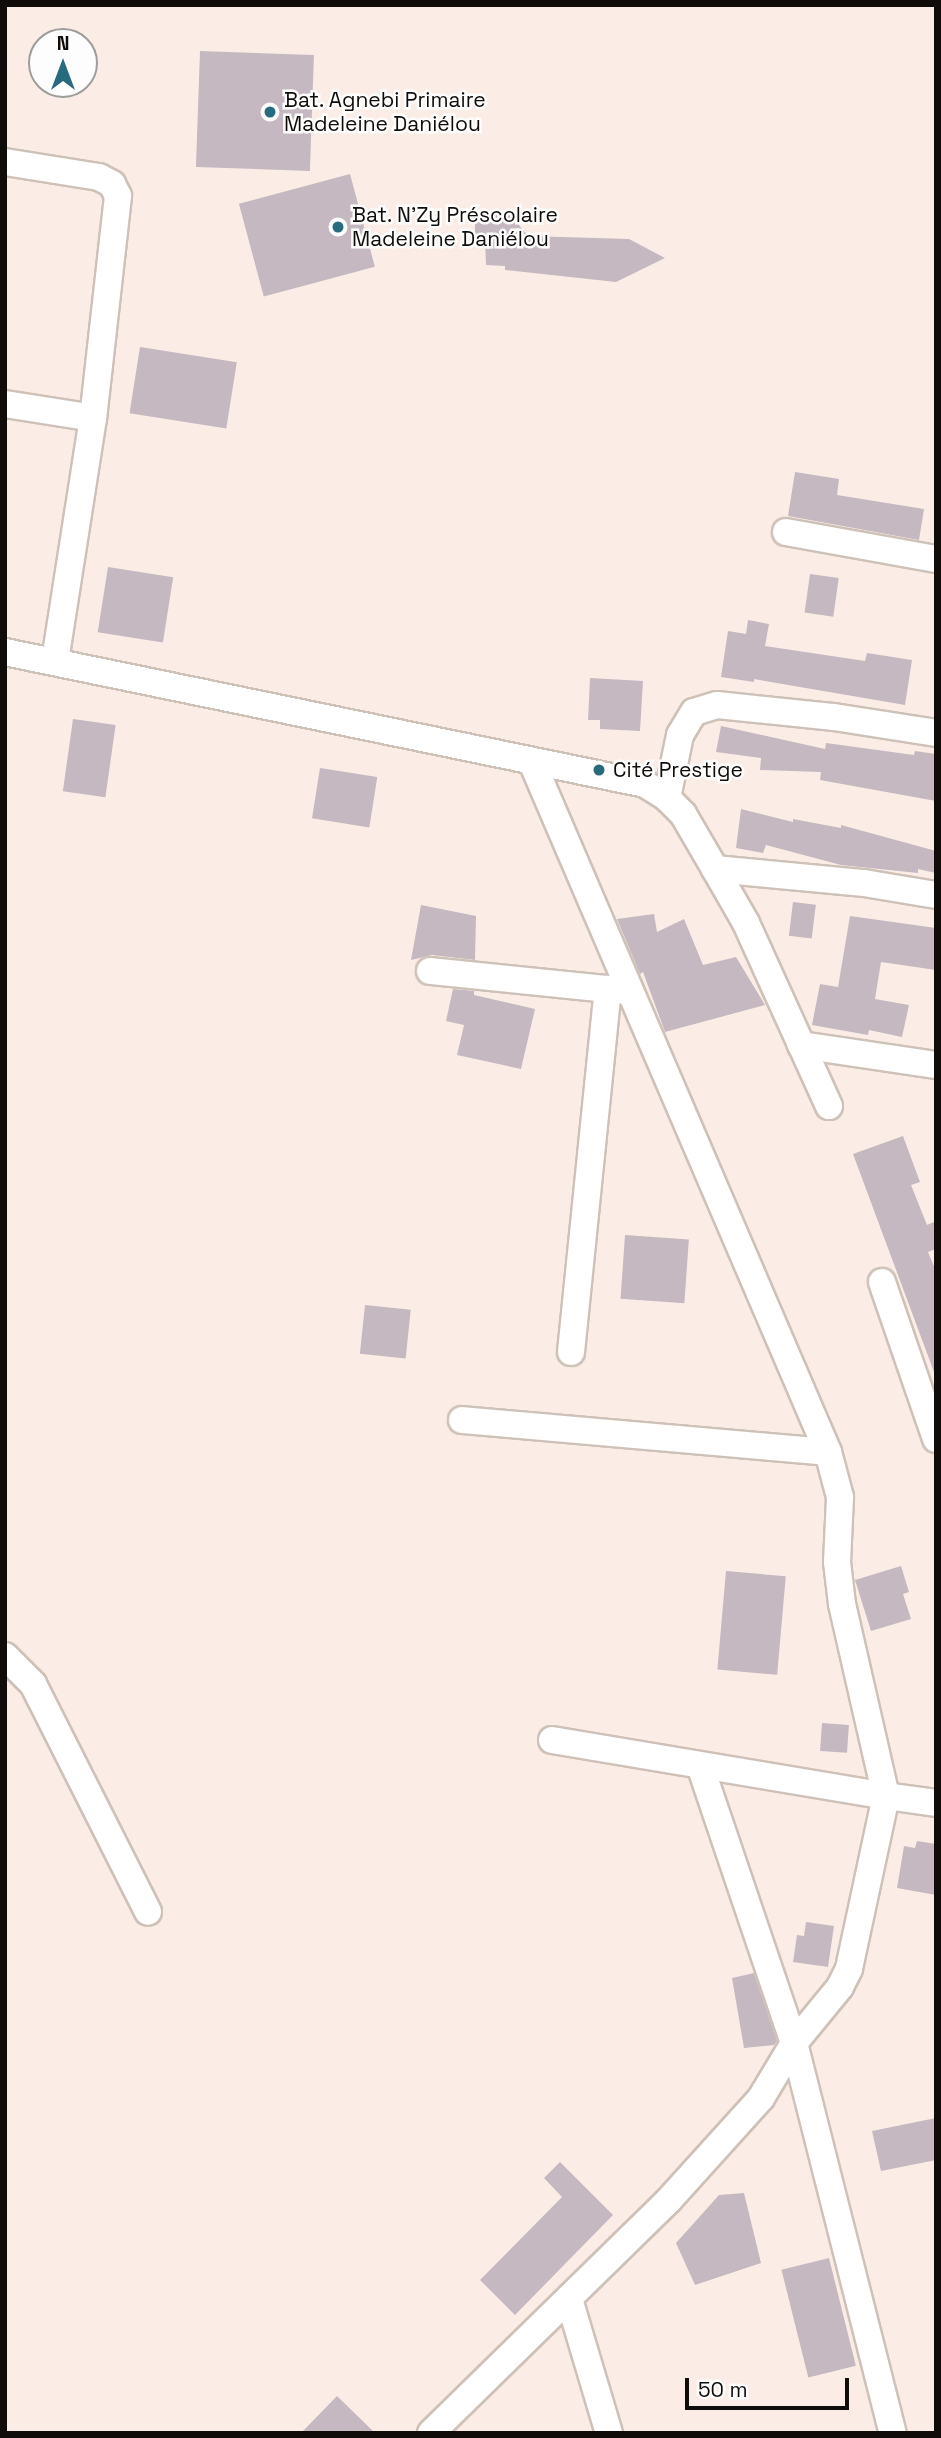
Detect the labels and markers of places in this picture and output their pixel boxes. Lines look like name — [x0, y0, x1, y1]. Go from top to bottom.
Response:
place label: Bat. Agnebi Primaire Madeleine Daniélou — [284, 87, 487, 137]
marker: Bat. Agnebi Primaire Madeleine Daniélou — [262, 104, 278, 120]
place label: Bat. N'Zy Préscolaire Madeleine Daniélou — [352, 202, 559, 252]
marker: Bat. N'Zy Préscolaire Madeleine Daniélou — [330, 219, 346, 235]
place label: Cité Prestige — [613, 757, 743, 783]
marker: Cité Prestige — [591, 762, 607, 778]

